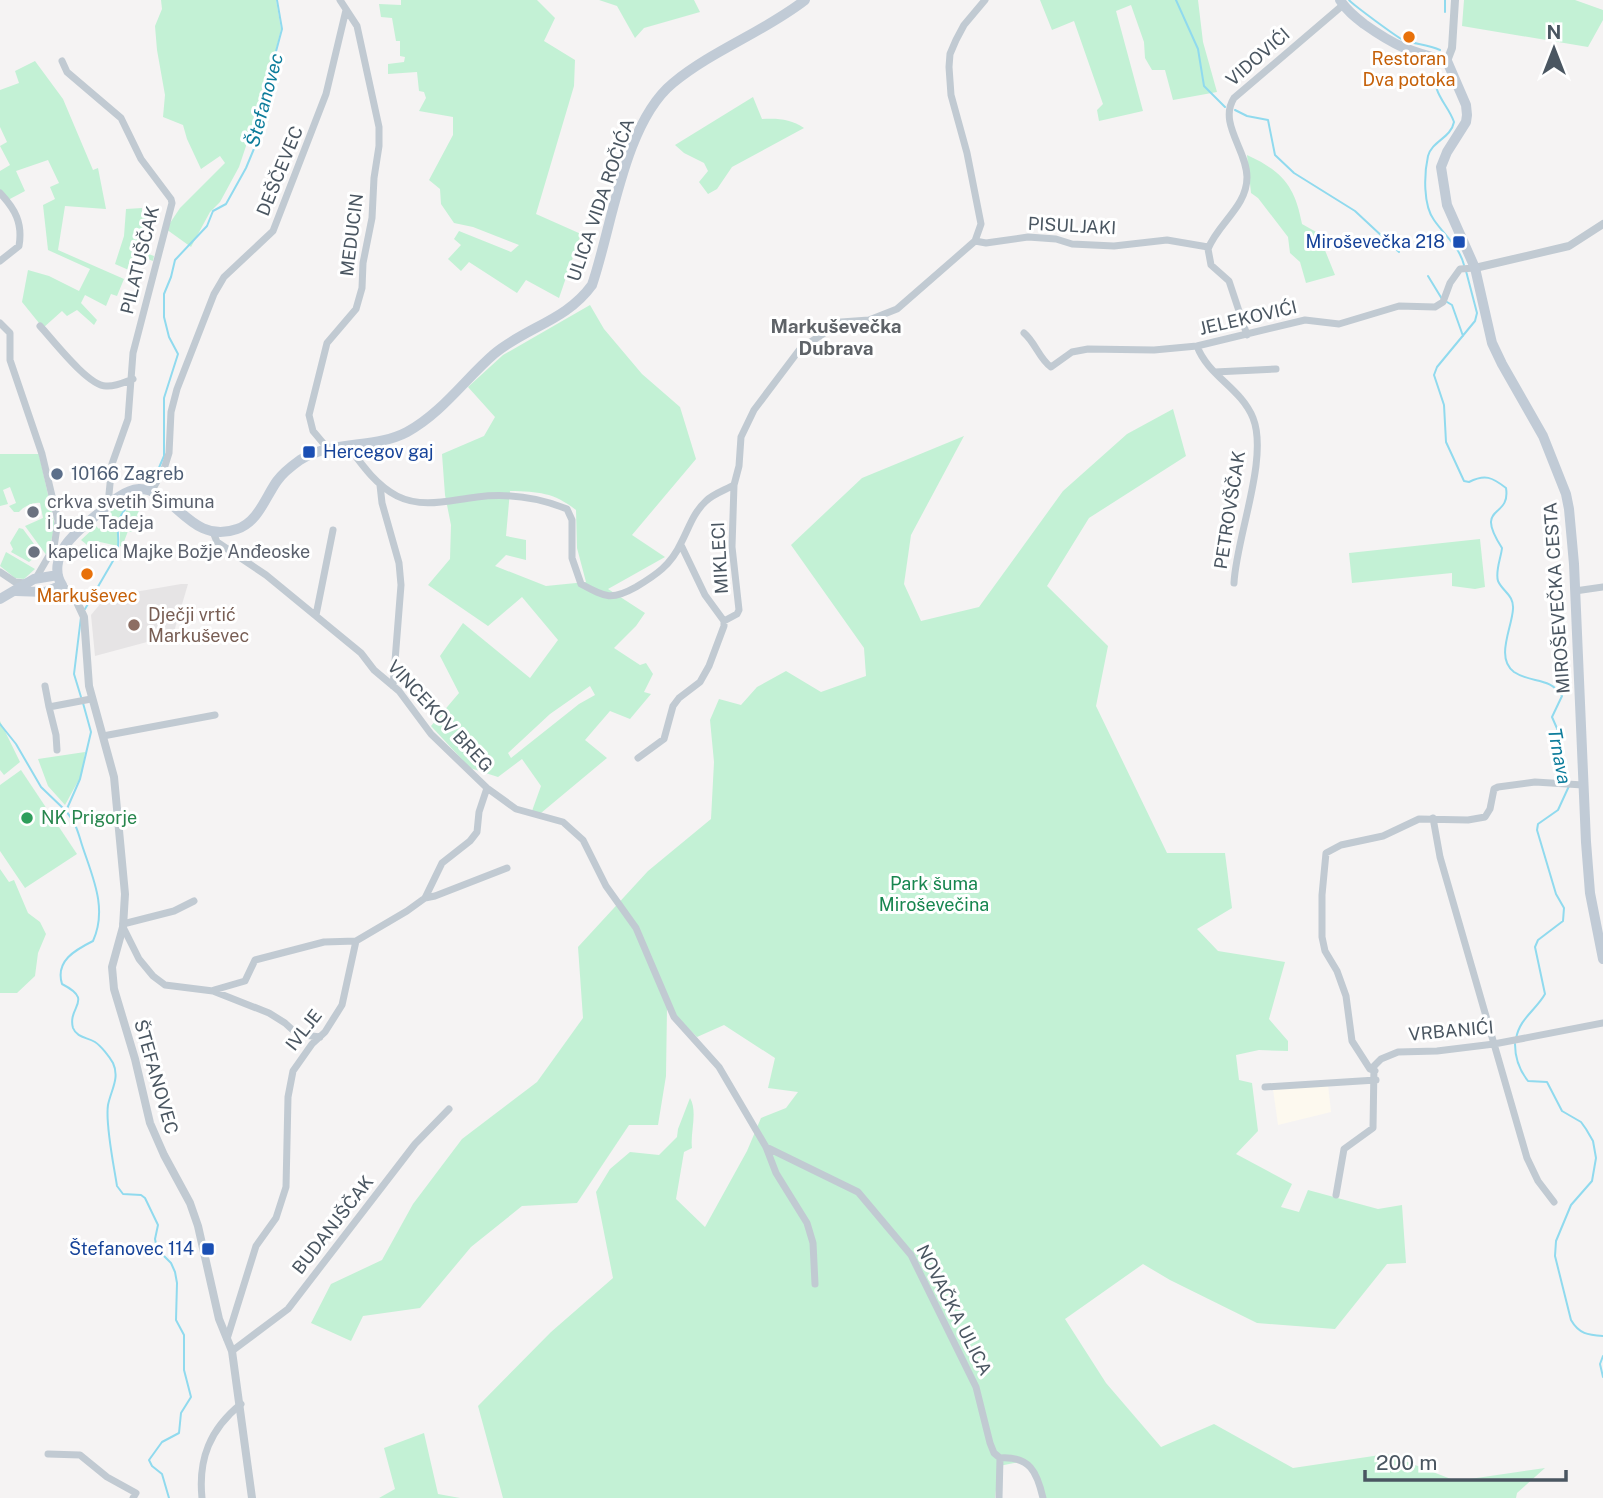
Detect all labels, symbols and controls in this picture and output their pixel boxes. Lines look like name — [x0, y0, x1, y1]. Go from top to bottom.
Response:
north arrow — [1519, 14, 1589, 84]
text: N — [1547, 21, 1561, 43]
street label: VIDOVIĆI — [1221, 23, 1294, 90]
marker: Restoran Dva potoka — [1401, 29, 1417, 45]
place label: Restoran Dva potoka — [1363, 48, 1455, 90]
water label: Štefanovec — [241, 51, 287, 149]
street label: ULICA VIDA ROČIĆA — [562, 115, 638, 284]
street label: DEŠČEVEC — [252, 123, 307, 219]
street label: MEDUCIN — [336, 192, 367, 278]
street label: PILATUŠČAK — [116, 204, 163, 316]
street label: PISULJAKI — [1027, 213, 1117, 238]
place label: Miroševečka 218 — [1306, 231, 1445, 252]
marker: Miroševečka 218 — [1451, 234, 1467, 250]
street label: JELEKOVIĆI — [1197, 295, 1299, 339]
district label: Markuševečka Dubrava — [770, 315, 902, 359]
place label: Hercegov gaj — [323, 441, 434, 462]
marker: Hercegov gaj — [301, 444, 317, 460]
street label: PETROVŠČAK — [1210, 449, 1249, 571]
place label: 10166 Zagreb — [71, 463, 184, 484]
marker: 10166 Zagreb — [49, 466, 65, 482]
place label: crkva svetih Šimuna i Jude Tadeja — [47, 491, 214, 533]
street label: MIROŠEVEČKA CESTA — [1539, 501, 1574, 695]
marker: crkva svetih Šimuna i Jude Tadeja — [25, 504, 41, 520]
street label: MIKLECI — [707, 521, 732, 595]
place label: kapelica Majke Božje Anđeoske — [48, 541, 310, 562]
marker: kapelica Majke Božje Anđeoske — [26, 544, 42, 560]
marker: Markuševec — [79, 566, 95, 582]
place label: Markuševec — [36, 585, 138, 606]
place label: Dječji vrtić Markuševec — [148, 604, 249, 646]
marker: Dječji vrtić Markuševec — [126, 617, 142, 633]
street label: VINCEKOV BREG — [383, 656, 497, 776]
water label: Trnava — [1544, 726, 1576, 786]
place label: NK Prigorje — [41, 807, 137, 828]
marker: NK Prigorje — [19, 810, 35, 826]
park label: Park šuma Miroševečina — [879, 873, 989, 915]
street label: IVLJE — [281, 1005, 326, 1054]
street label: VRBANIĆI — [1408, 1015, 1494, 1045]
street label: ŠTEFANOVEC — [130, 1017, 183, 1137]
street label: BUDANJŠČAK — [288, 1171, 378, 1278]
place label: Štefanovec 114 — [69, 1238, 194, 1259]
marker: Štefanovec 114 — [200, 1241, 216, 1257]
street label: NOVAČKA ULICA — [912, 1241, 997, 1379]
scale bar — [1365, 1438, 1566, 1482]
text: 200 m — [1376, 1450, 1437, 1475]

